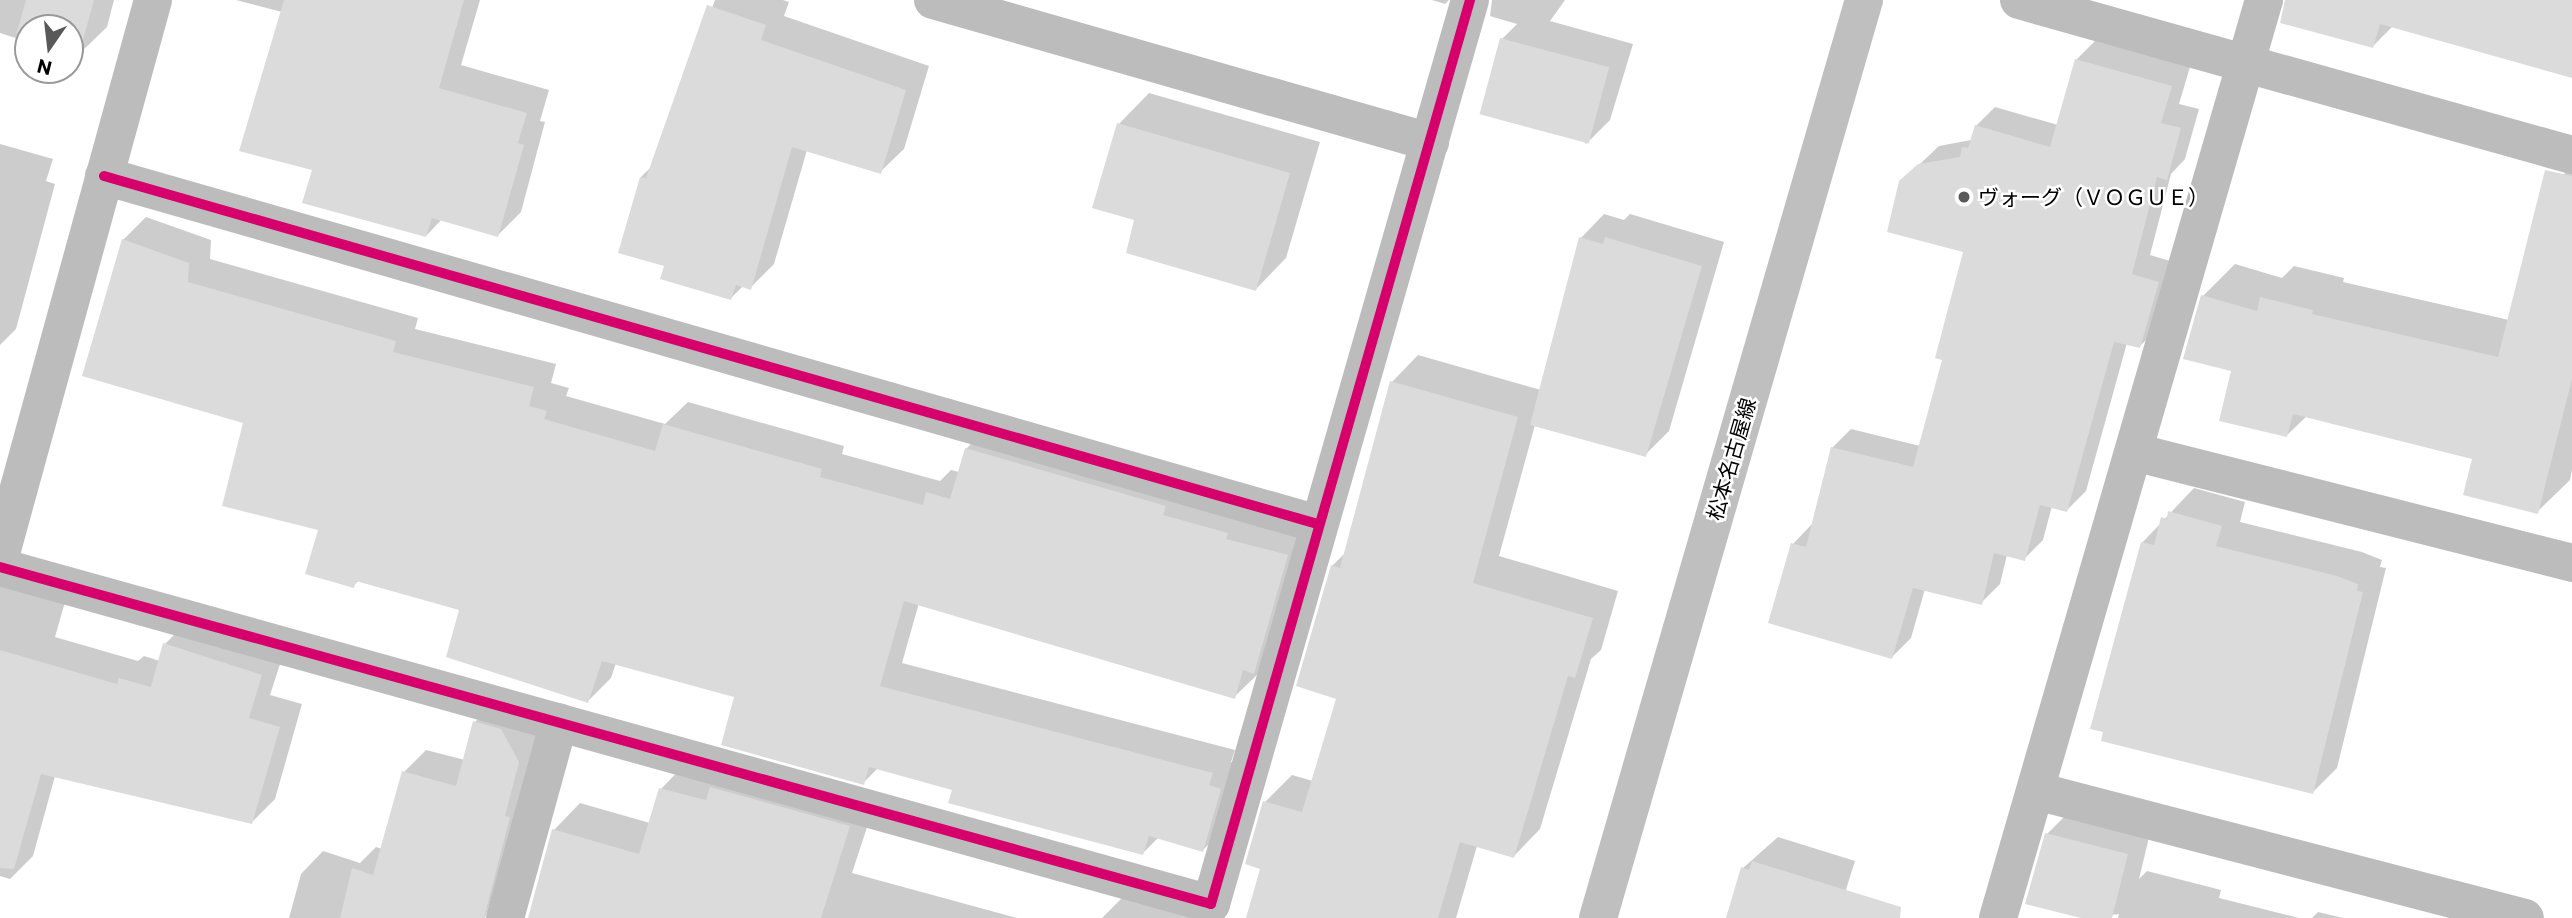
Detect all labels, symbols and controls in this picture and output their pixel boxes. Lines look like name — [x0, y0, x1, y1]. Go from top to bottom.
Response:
north arrow — [14, 14, 84, 84]
text: N — [35, 55, 54, 81]
place label: ヴォーグ（ＶＯＧＵＥ） — [1978, 184, 2209, 210]
marker: ヴォーグ（ＶＯＧＵＥ） — [1956, 189, 1972, 205]
street label: 松本名古屋線 — [1702, 395, 1760, 523]

